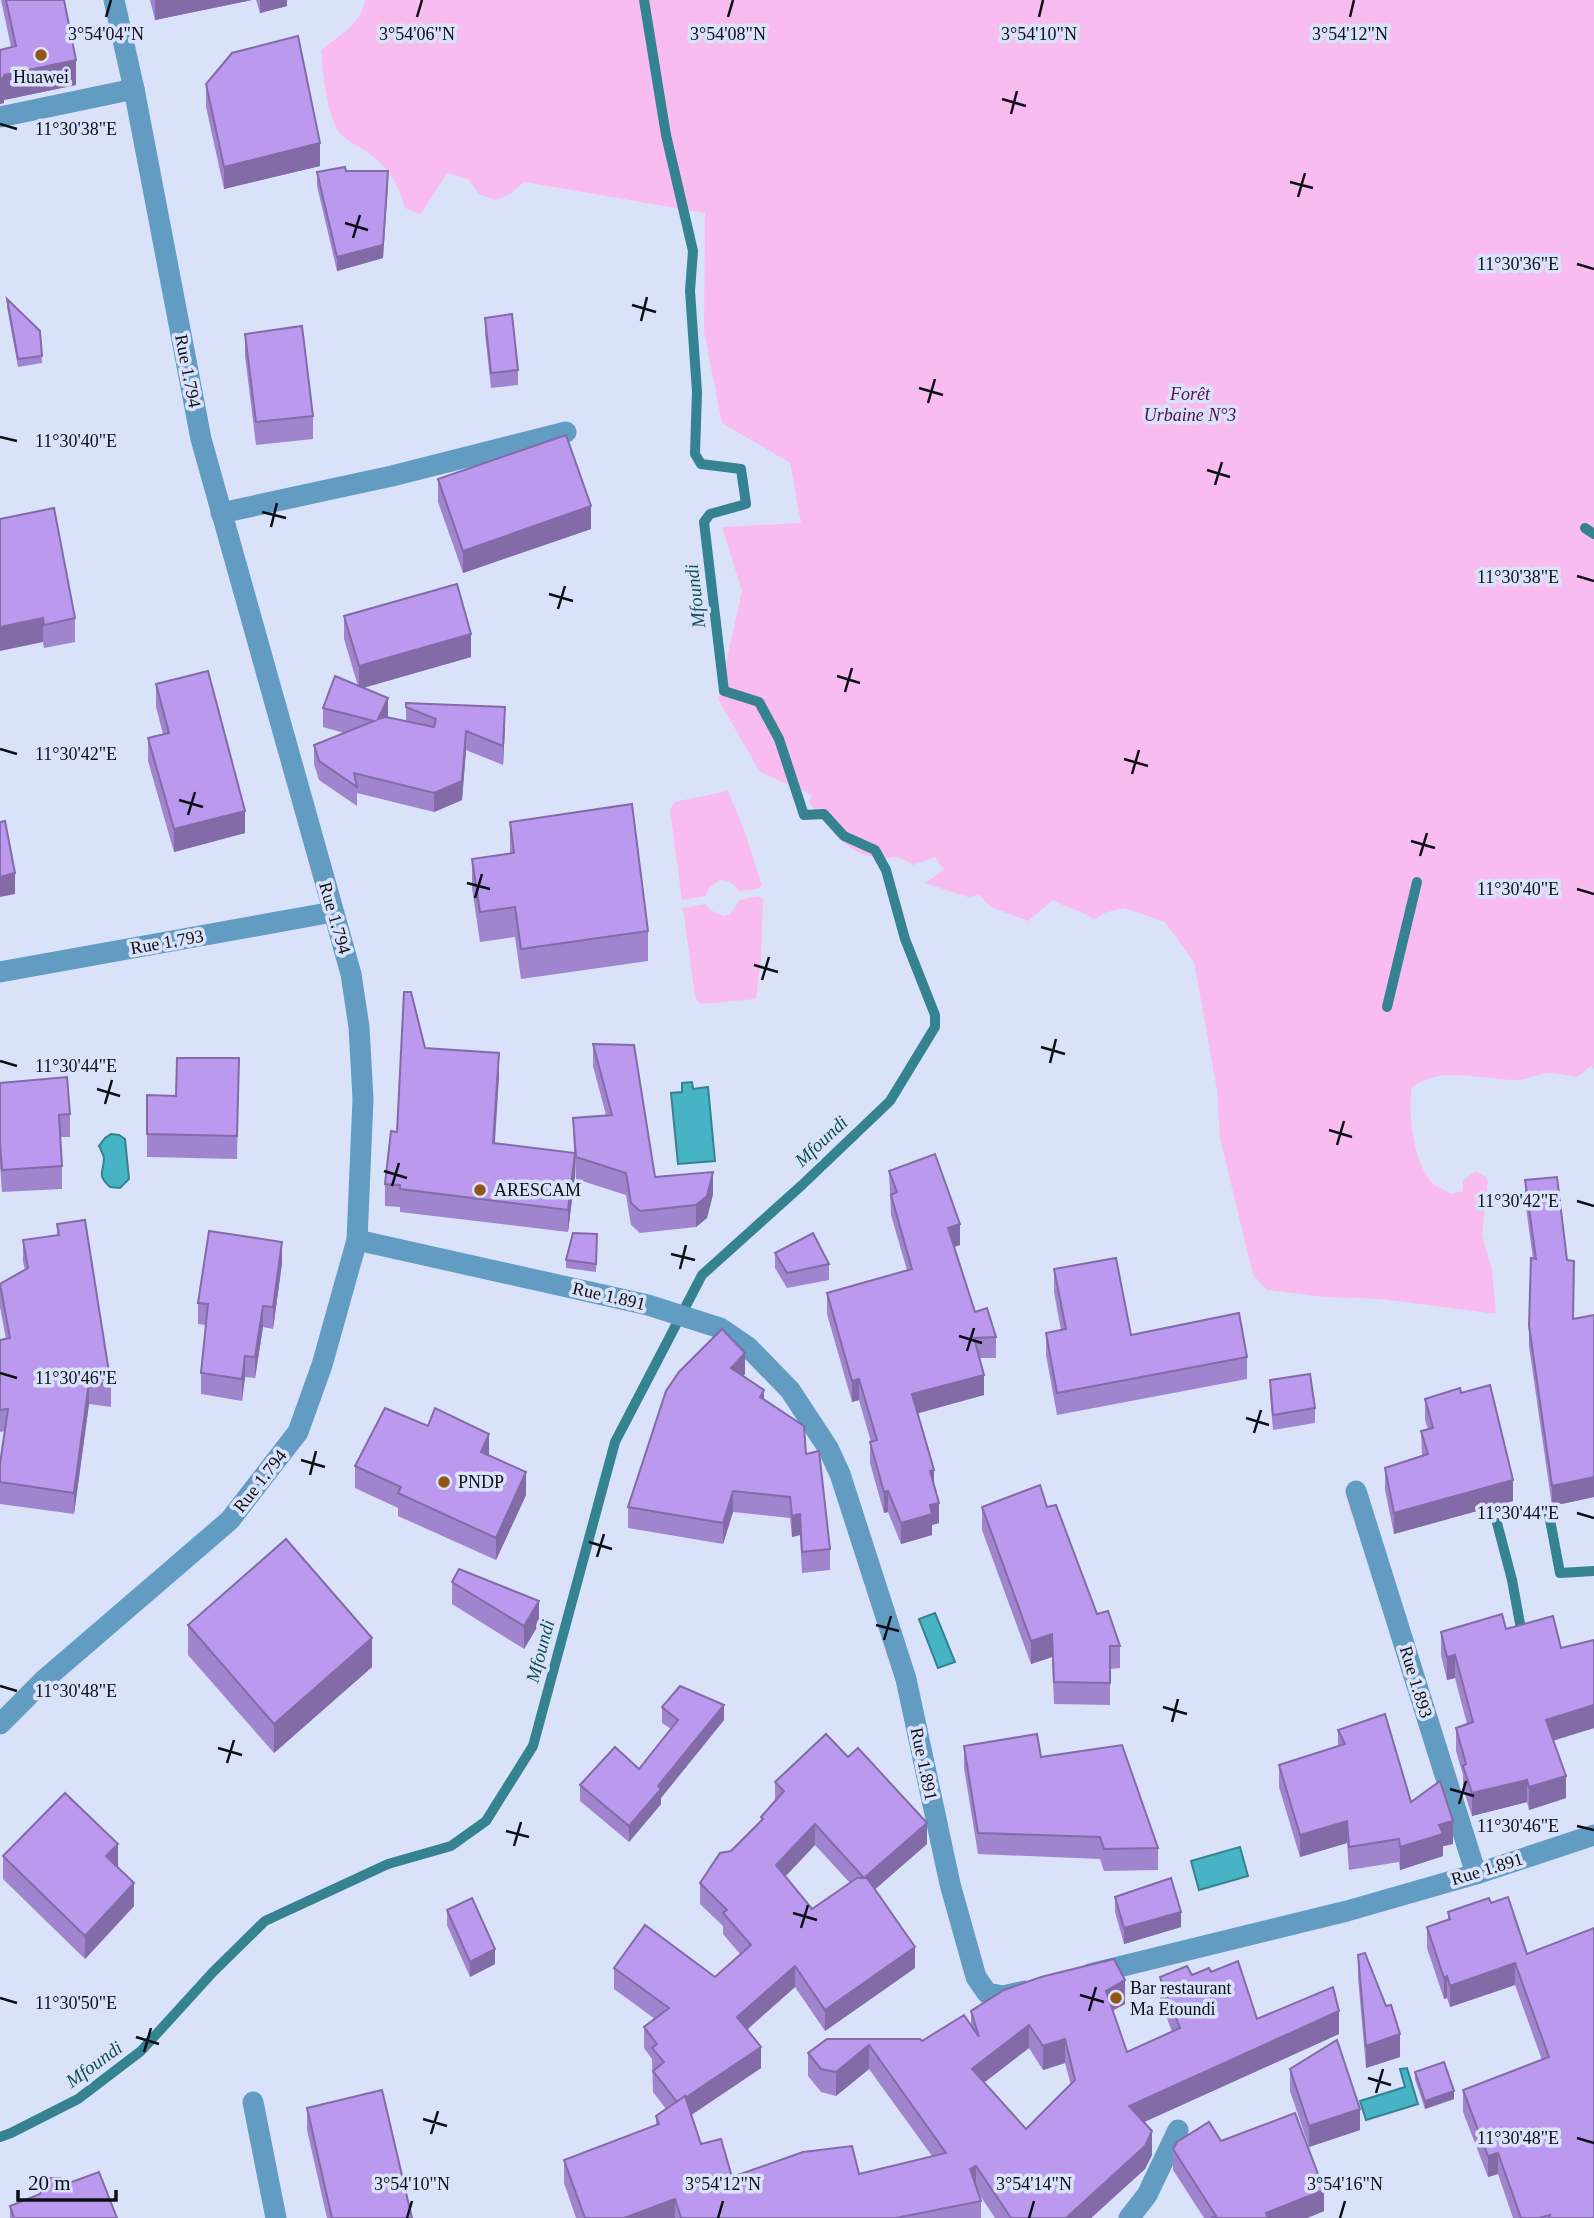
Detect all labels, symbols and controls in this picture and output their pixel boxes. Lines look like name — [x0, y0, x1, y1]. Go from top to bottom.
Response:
text: 3°54'04"N — [68, 24, 144, 44]
text: 3°54'06"N — [379, 24, 455, 44]
text: 3°54'08"N — [690, 24, 766, 44]
text: 3°54'10"N — [1001, 24, 1077, 44]
text: 3°54'12"N — [1312, 24, 1388, 44]
marker: Huawei — [33, 47, 49, 63]
place label: Huawei — [13, 67, 69, 87]
text: 11°30'38"E — [35, 119, 117, 139]
text: 11°30'36"E — [1477, 254, 1559, 274]
street label: Rue 1.794 — [171, 333, 205, 409]
park label: Forêt Urbaine N°3 — [1144, 384, 1236, 425]
text: 11°30'40"E — [35, 431, 117, 451]
water label: Mfoundi — [681, 563, 709, 630]
text: 11°30'38"E — [1477, 567, 1559, 587]
text: 11°30'42"E — [35, 744, 117, 764]
text: 11°30'40"E — [1477, 879, 1559, 899]
street label: Rue 1.794 — [315, 880, 355, 956]
street label: Rue 1.793 — [129, 926, 205, 958]
text: 11°30'44"E — [35, 1056, 117, 1076]
water label: Mfoundi — [790, 1111, 852, 1171]
place label: ARESCAM — [494, 1180, 581, 1200]
marker: ARESCAM — [472, 1182, 488, 1198]
text: 11°30'42"E — [1477, 1191, 1559, 1211]
street label: Rue 1.891 — [571, 1278, 647, 1314]
text: 11°30'46"E — [35, 1368, 117, 1388]
street label: Rue 1.794 — [229, 1446, 291, 1516]
place label: PNDP — [458, 1472, 504, 1492]
marker: PNDP — [436, 1474, 452, 1490]
text: 11°30'44"E — [1477, 1503, 1559, 1523]
water label: Mfoundi — [521, 1617, 558, 1686]
street label: Rue 1.893 — [1396, 1644, 1436, 1720]
text: 11°30'48"E — [35, 1681, 117, 1701]
street label: Rue 1.891 — [907, 1726, 941, 1802]
text: 11°30'46"E — [1477, 1816, 1559, 1836]
street label: Rue 1.891 — [1449, 1849, 1525, 1889]
place label: Bar restaurant Ma Etoundi — [1130, 1978, 1231, 2019]
marker: Bar restaurant Ma Etoundi — [1108, 1990, 1124, 2006]
text: 11°30'50"E — [35, 1993, 117, 2013]
water label: Mfoundi — [61, 2037, 126, 2092]
text: 11°30'48"E — [1477, 2128, 1559, 2148]
scale bar — [18, 2158, 116, 2202]
text: 20 m — [28, 2171, 71, 2195]
text: 3°54'10"N — [374, 2174, 450, 2194]
text: 3°54'12"N — [685, 2174, 761, 2194]
text: 3°54'14"N — [996, 2174, 1072, 2194]
text: 3°54'16"N — [1307, 2174, 1383, 2194]

